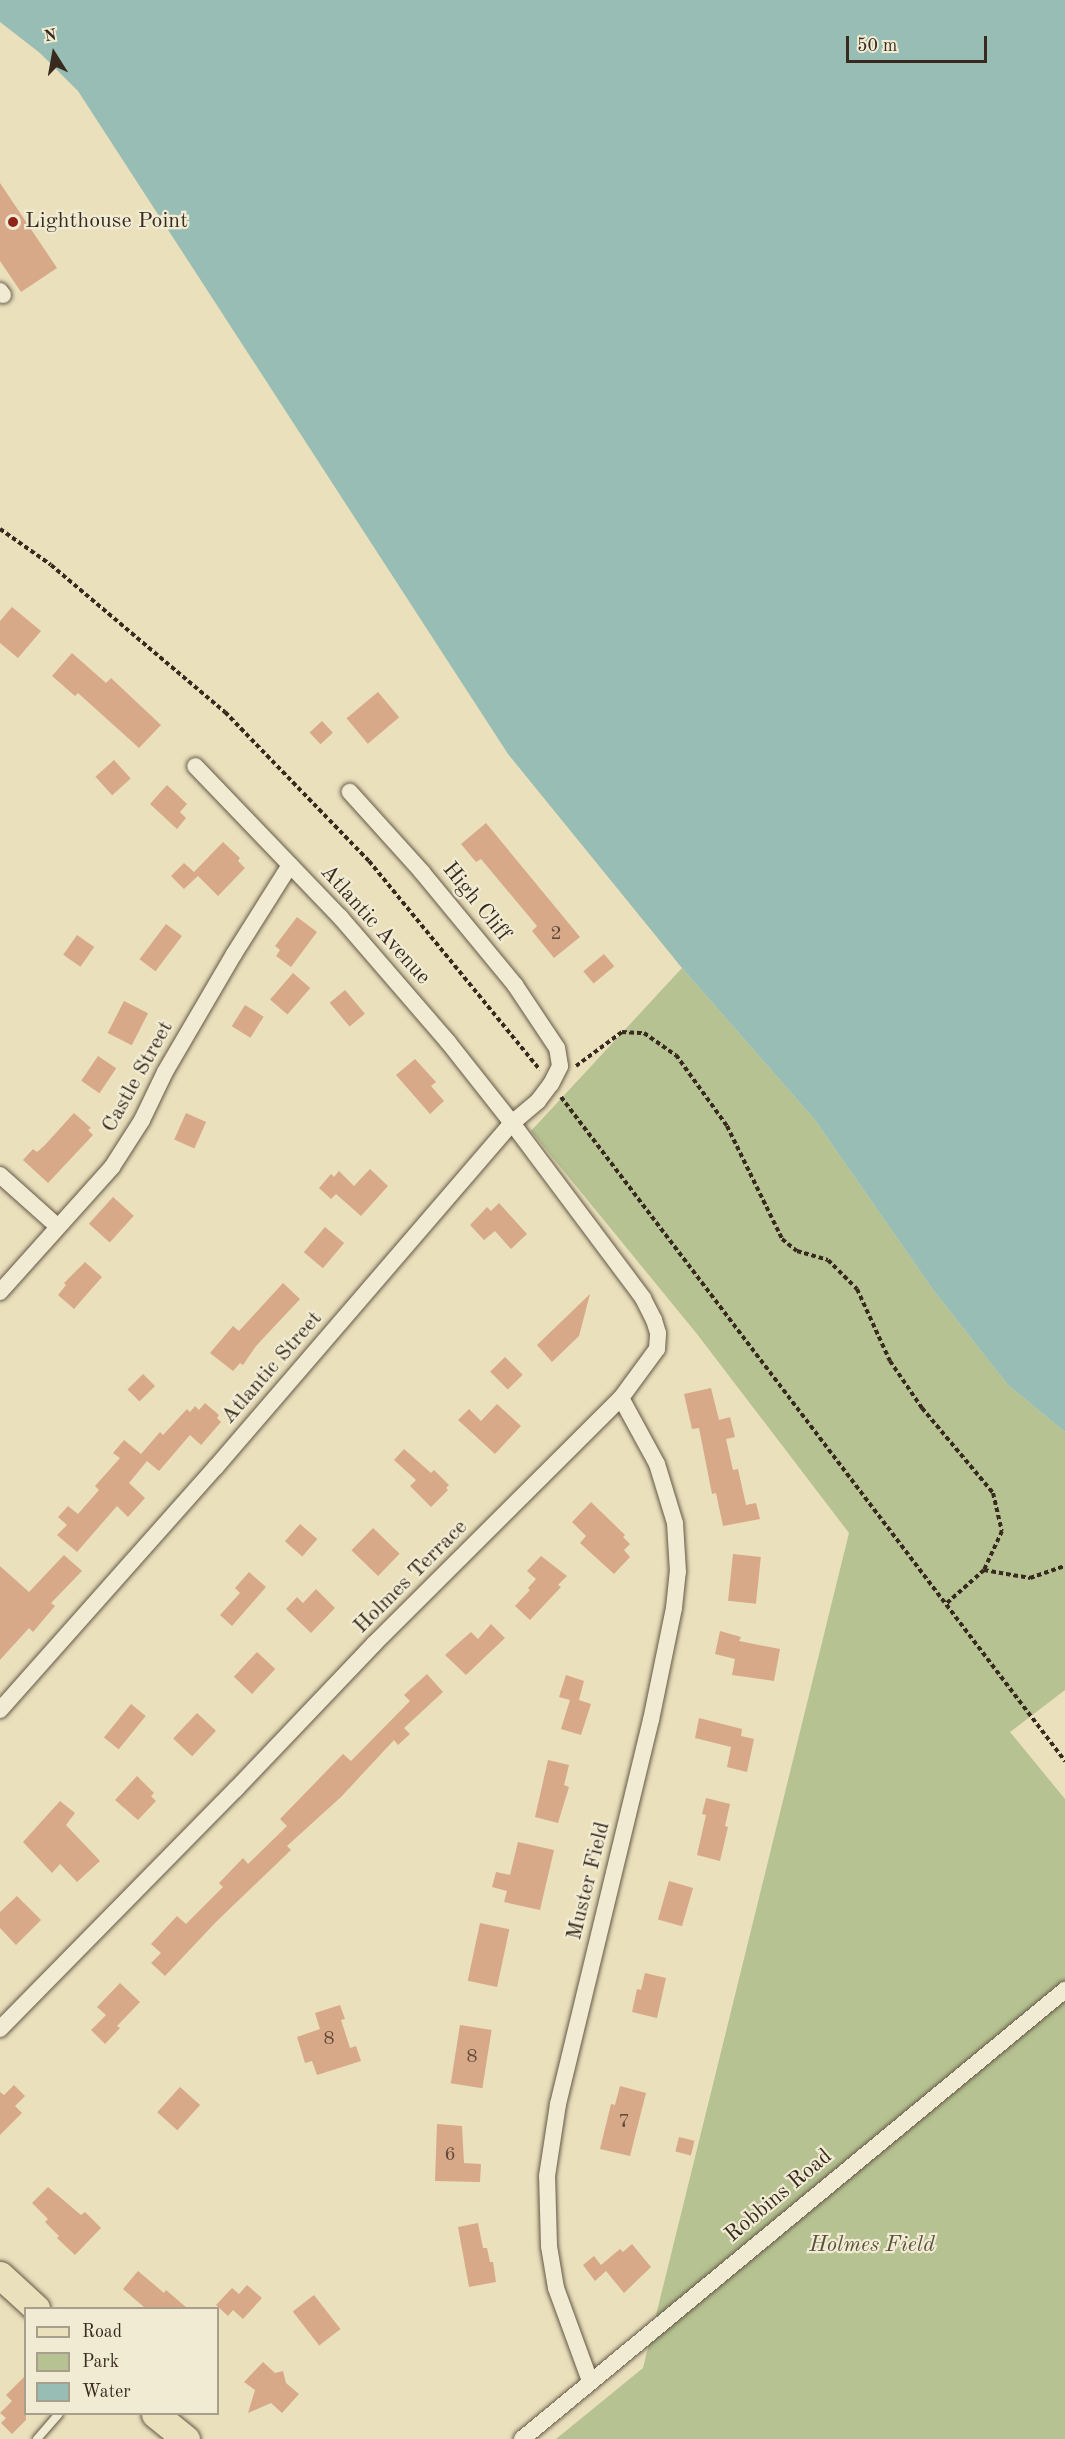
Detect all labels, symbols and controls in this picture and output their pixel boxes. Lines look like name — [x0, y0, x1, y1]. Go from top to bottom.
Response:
north arrow — [24, 24, 84, 84]
scale bar — [849, 24, 990, 62]
text: N — [43, 27, 58, 45]
text: 50 m — [857, 37, 897, 55]
place label: Lighthouse Point — [25, 209, 188, 235]
marker: Lighthouse Point — [6, 215, 20, 229]
street label: High Cliff — [436, 857, 516, 947]
street label: Atlantic Avenue — [314, 860, 436, 990]
house number: 2 — [550, 922, 562, 946]
street label: Castle Street — [97, 1017, 179, 1137]
street label: Atlantic Street — [216, 1306, 328, 1430]
street label: Holmes Terrace — [348, 1514, 474, 1640]
street label: Muster Field — [562, 1819, 616, 1943]
house number: 8 — [323, 2027, 335, 2051]
house number: 8 — [466, 2045, 478, 2069]
house number: 7 — [618, 2110, 630, 2134]
house number: 6 — [444, 2143, 456, 2167]
street label: Robbins Road — [720, 2144, 838, 2248]
park label: Holmes Field — [809, 2233, 935, 2259]
legend — [24, 2307, 219, 2415]
text: Road — [82, 2323, 122, 2341]
text: Park — [82, 2353, 119, 2371]
text: Water — [82, 2383, 131, 2401]

